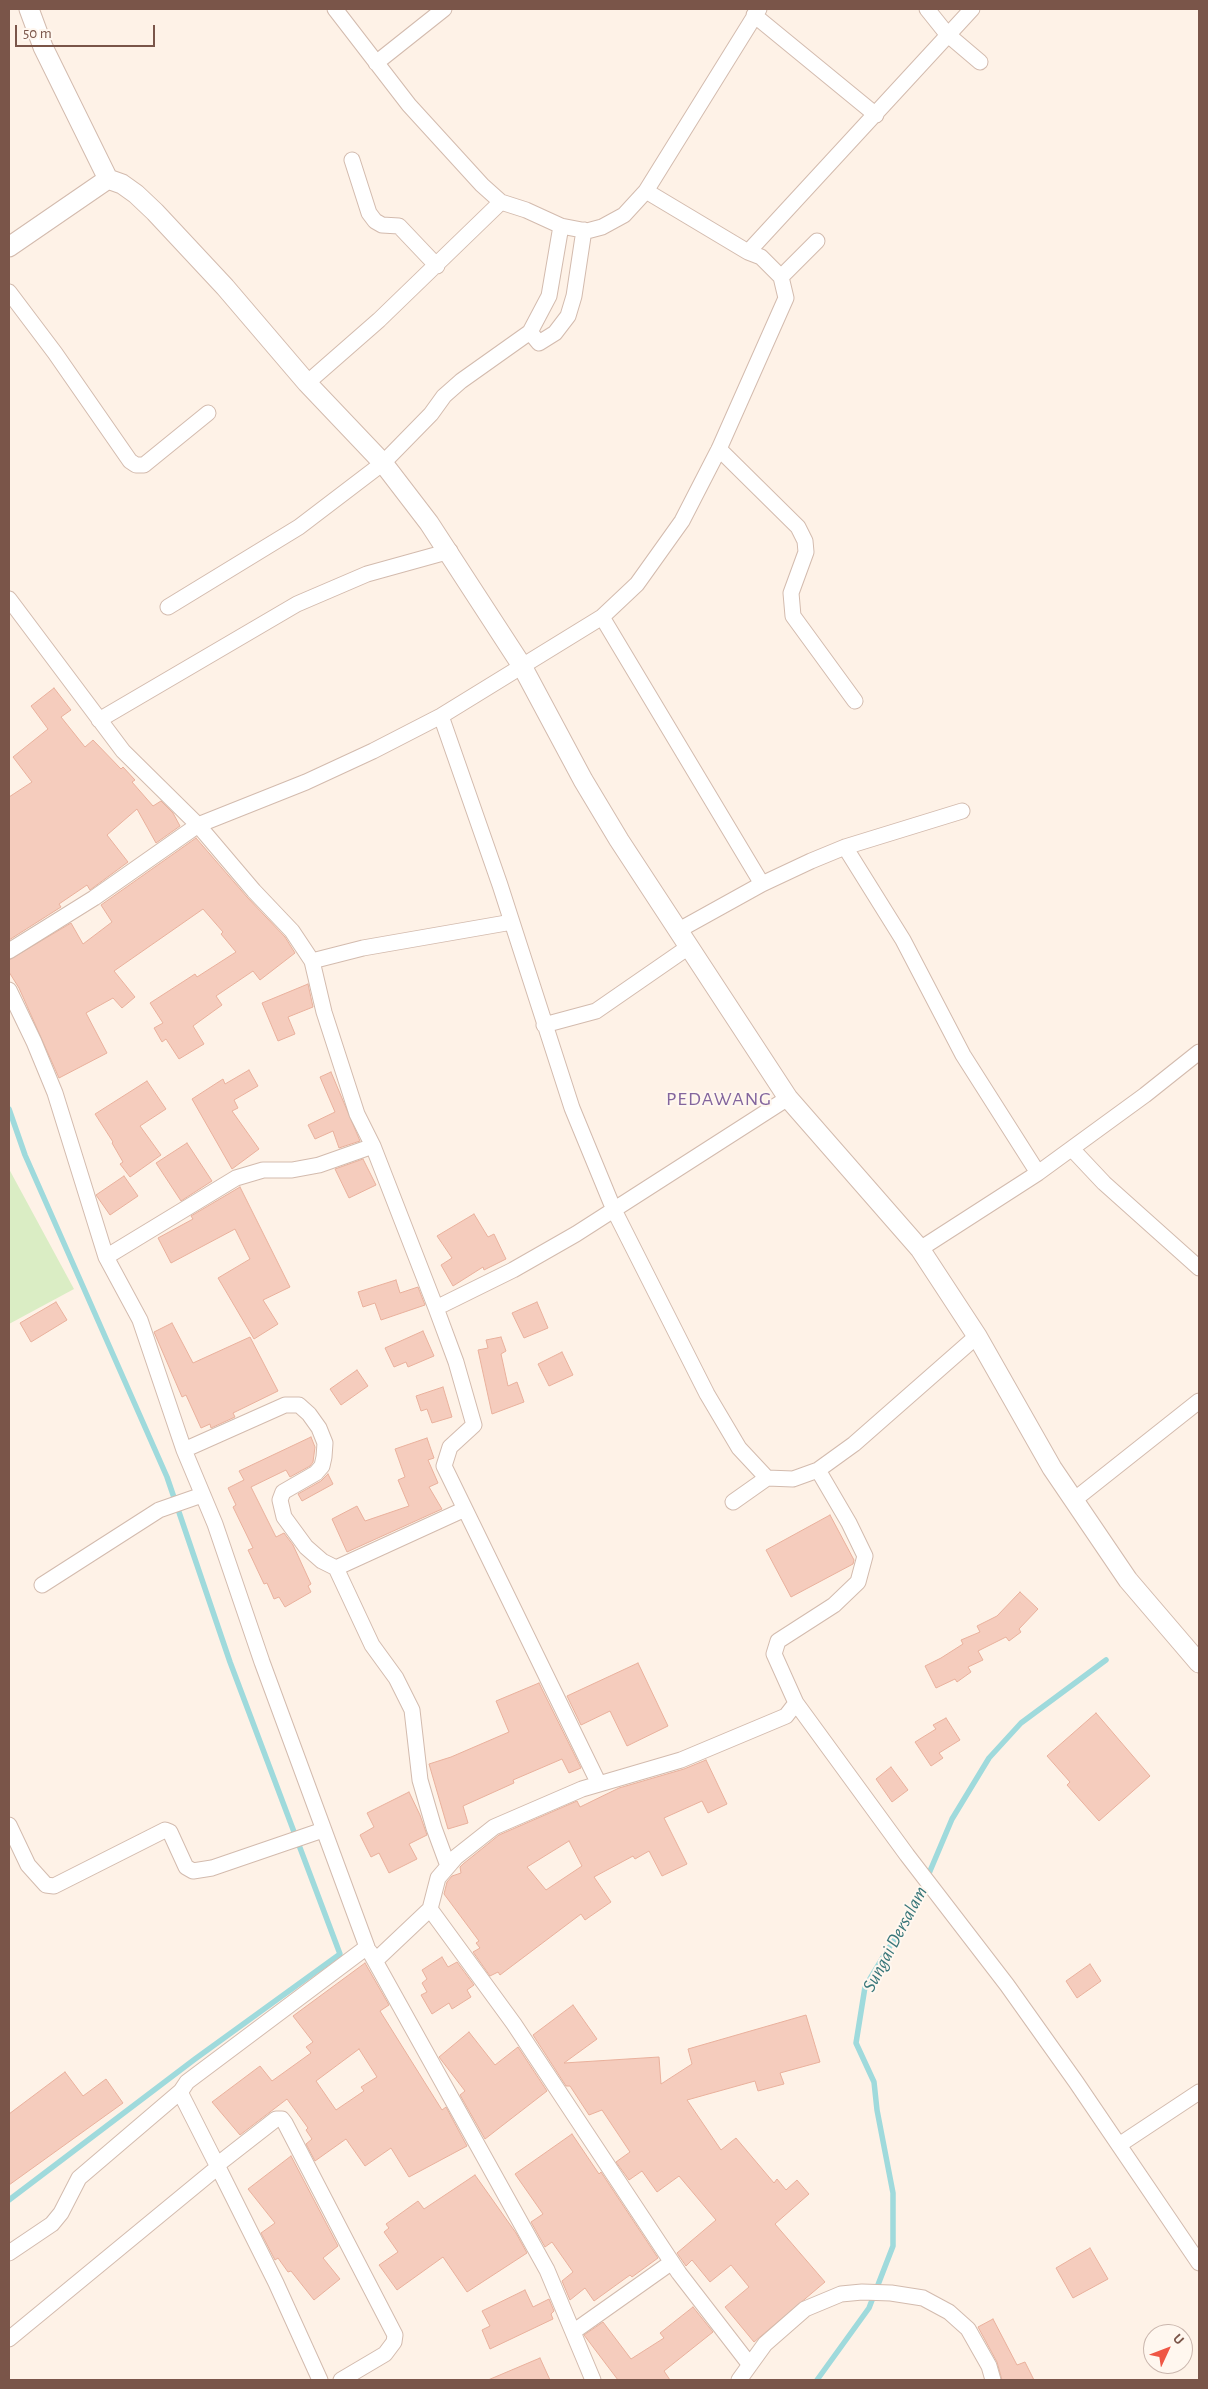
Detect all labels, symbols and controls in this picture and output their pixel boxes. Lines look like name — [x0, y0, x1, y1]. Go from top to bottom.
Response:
scale bar — [18, 15, 158, 47]
text: 50 m — [23, 26, 52, 41]
district label: PEDAWANG — [665, 1087, 773, 1111]
water label: Sungai Dersalam — [858, 1882, 932, 1996]
north arrow — [1143, 2324, 1193, 2374]
text: U — [1170, 2331, 1186, 2347]

